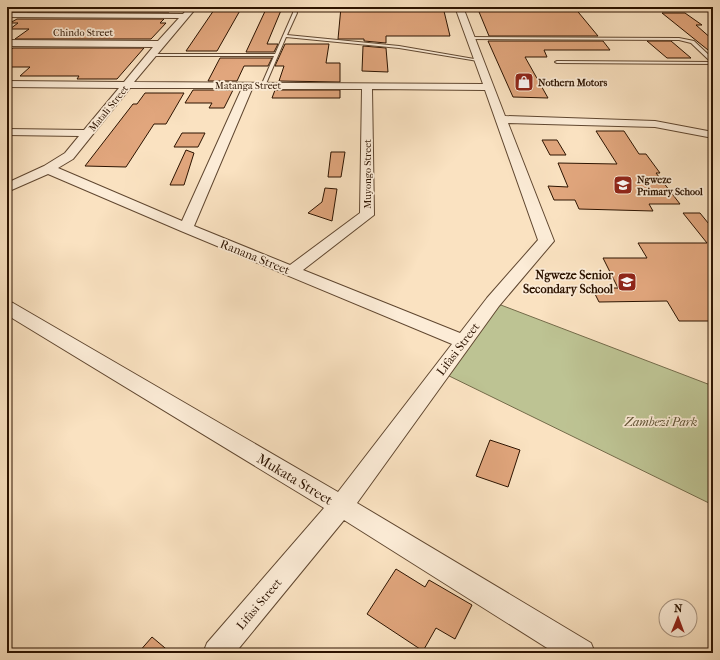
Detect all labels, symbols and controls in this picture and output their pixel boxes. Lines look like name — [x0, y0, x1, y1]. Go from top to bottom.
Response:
street label: Chindo Street — [53, 27, 113, 39]
shop icon: Nothern Motors — [513, 71, 535, 93]
place label: Nothern Motors — [538, 77, 608, 89]
street label: Matanga Street — [215, 80, 282, 92]
street label: Matali Street — [86, 83, 131, 134]
street label: Muyongo Street — [362, 139, 374, 209]
school or university icon: Ngweze Primary School — [612, 174, 634, 196]
place label: Ngweze Primary School — [637, 174, 703, 198]
street label: Ranana Street — [218, 237, 292, 278]
place label: Ngweze Senior Secondary School — [523, 268, 614, 297]
school or university icon: Ngweze Senior Secondary School — [616, 271, 638, 293]
street label: Lifasi Street — [434, 319, 483, 378]
park label: Zambezi Park — [624, 415, 697, 429]
street label: Mukata Street — [254, 450, 336, 509]
street label: Lifasi Street — [234, 575, 285, 632]
north arrow — [658, 598, 698, 638]
text: N — [674, 602, 683, 615]

